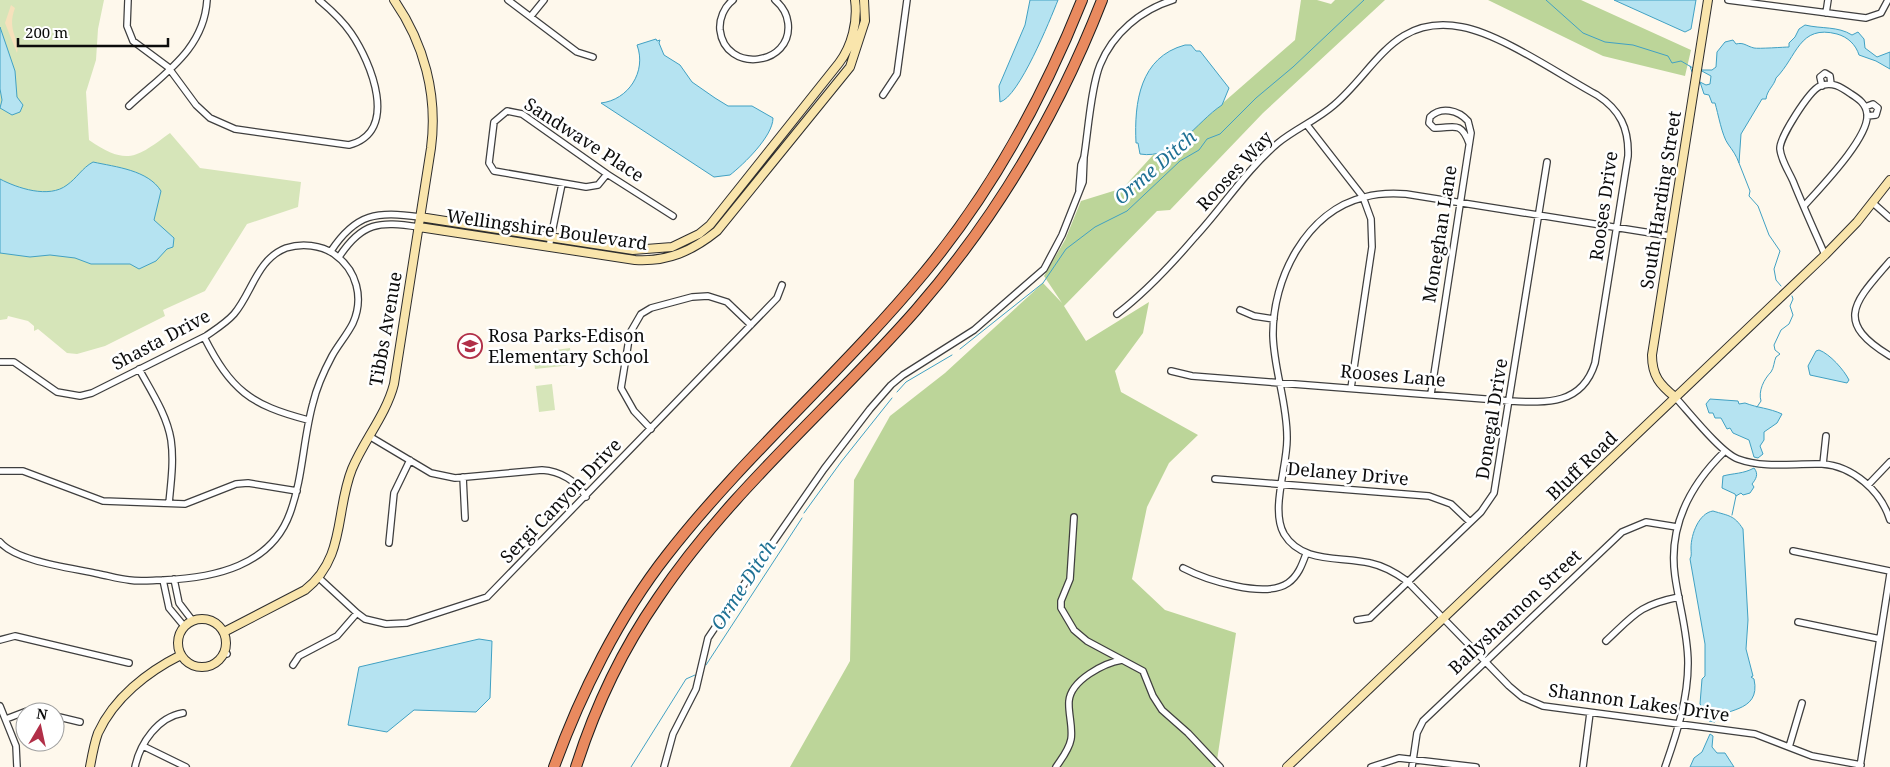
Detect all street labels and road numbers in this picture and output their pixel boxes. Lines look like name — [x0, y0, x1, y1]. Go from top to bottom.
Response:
street label: Sandwave Place — [520, 92, 649, 187]
street label: South Harding Street — [1634, 109, 1686, 291]
street label: Rooses Way — [1191, 125, 1278, 215]
street label: Rooses Drive — [1583, 149, 1623, 262]
street label: Moneghan Lane — [1416, 163, 1462, 304]
street label: Wellingshire Boulevard — [445, 203, 649, 255]
street label: Tibbs Avenue — [363, 270, 407, 388]
street label: Shasta Drive — [107, 303, 214, 375]
street label: Donegal Drive — [1470, 357, 1512, 481]
street label: Rooses Lane — [1339, 358, 1447, 392]
street label: Bluff Road — [1541, 426, 1622, 505]
street label: Sergi Canyon Drive — [494, 433, 626, 568]
street label: Delaney Drive — [1286, 456, 1410, 490]
street label: Ballyshannon Street — [1443, 543, 1586, 679]
street label: Shannon Lakes Drive — [1547, 677, 1731, 727]

